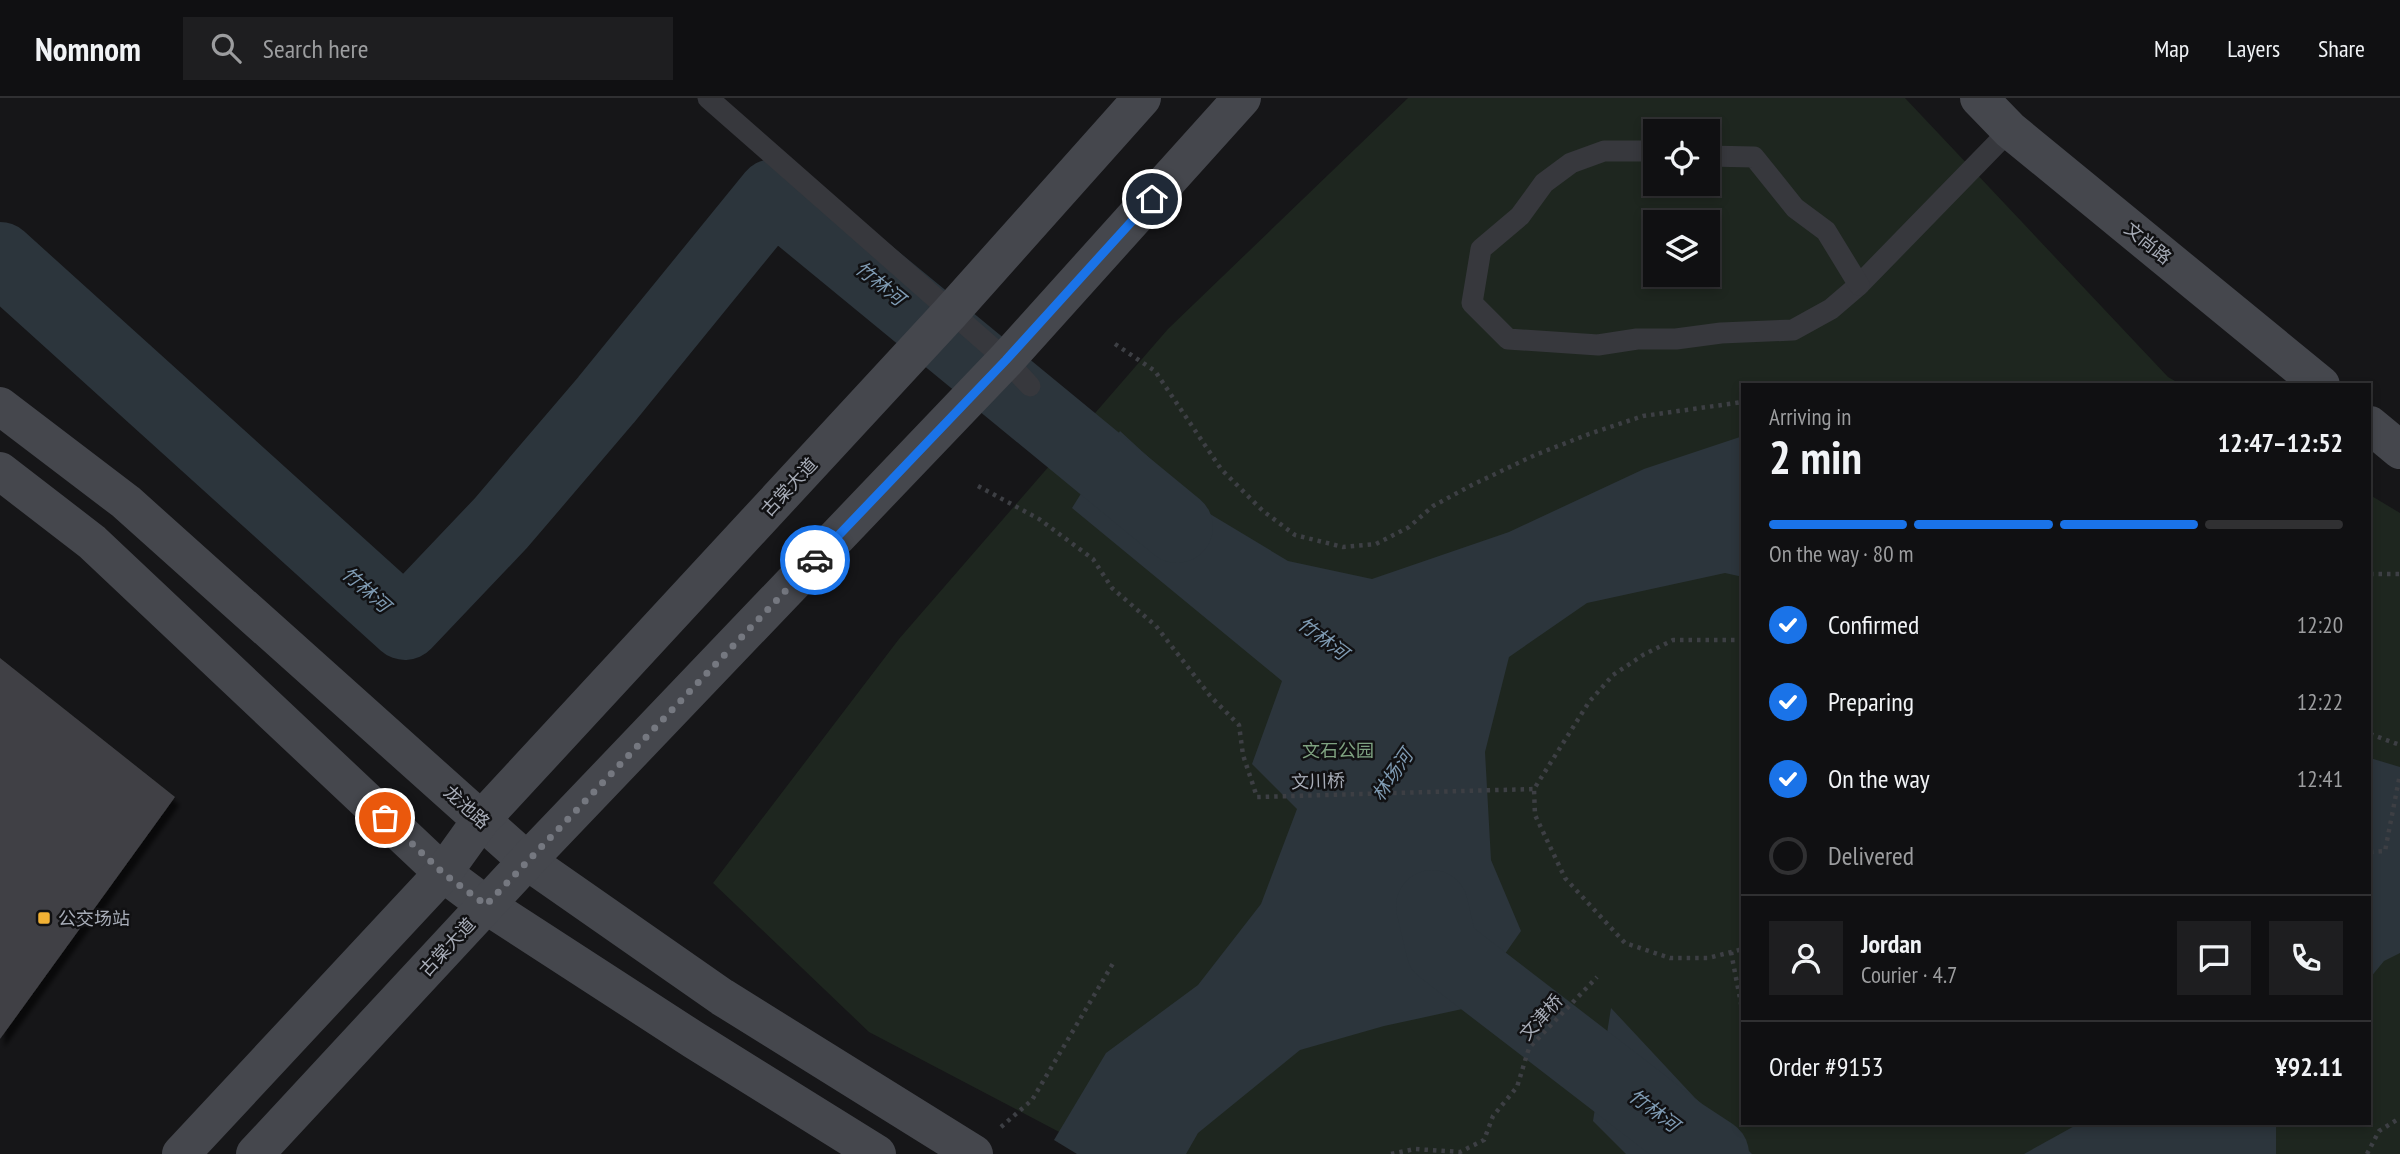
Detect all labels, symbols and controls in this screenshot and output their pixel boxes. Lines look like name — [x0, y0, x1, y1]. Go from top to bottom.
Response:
search box — [183, 17, 673, 80]
text: Nomnom — [35, 27, 141, 70]
icon: search — [207, 29, 245, 67]
text: Search here — [263, 32, 368, 65]
text: Map — [2154, 33, 2189, 64]
text: Layers — [2227, 33, 2280, 64]
text: Share — [2318, 33, 2365, 64]
map controls — [1643, 119, 1720, 287]
button: locate — [1643, 119, 1720, 196]
pin — [1122, 169, 1182, 229]
icon: home — [1133, 180, 1171, 218]
button: layers — [1643, 210, 1720, 287]
street label: 文尚路 — [2120, 217, 2176, 269]
water label: 竹林河 — [850, 256, 913, 313]
text: Arriving in — [1769, 402, 1851, 431]
text: 12:47–12:52 — [2218, 426, 2343, 459]
text: 2 min — [1769, 427, 1862, 487]
street label: 古棠大道 — [756, 453, 822, 521]
courier — [780, 525, 850, 595]
text: On the way · 80 m — [1769, 539, 1913, 568]
icon: car — [796, 541, 834, 579]
water label: 竹林河 — [337, 561, 398, 620]
icon: check — [1769, 606, 1807, 644]
text: Confirmed — [1828, 608, 1919, 641]
text: 12:20 — [2297, 610, 2343, 639]
water label: 竹林河 — [1293, 611, 1356, 667]
icon: check — [1769, 683, 1807, 721]
text: Preparing — [1828, 685, 1914, 718]
text: 12:22 — [2297, 687, 2343, 716]
park label: 文石公园 — [1302, 739, 1374, 762]
water label: 林场河 — [1366, 741, 1420, 805]
icon: check — [1769, 760, 1807, 798]
text: On the way — [1828, 762, 1930, 795]
text: 12:41 — [2297, 764, 2343, 793]
street label: 文川桥 — [1291, 769, 1345, 793]
street label: 龙池路 — [439, 780, 495, 834]
pin — [355, 788, 415, 848]
icon: bag — [366, 799, 404, 837]
text: Delivered — [1828, 839, 1914, 872]
place label: 公交场站 — [58, 907, 130, 930]
marker: 公交场站 — [36, 910, 52, 926]
street label: 古棠大道 — [414, 913, 480, 981]
button: person — [1769, 921, 1843, 995]
button: chat — [2177, 921, 2251, 995]
button: phone — [2269, 921, 2343, 995]
text: Jordan — [1861, 927, 1922, 960]
text: Courier · 4.7 — [1861, 960, 1957, 989]
street label: 文津桥 — [1514, 989, 1568, 1045]
text: Order #9153 — [1769, 1050, 1884, 1083]
text: ¥92.11 — [2275, 1050, 2343, 1083]
water label: 竹林河 — [1624, 1083, 1687, 1139]

